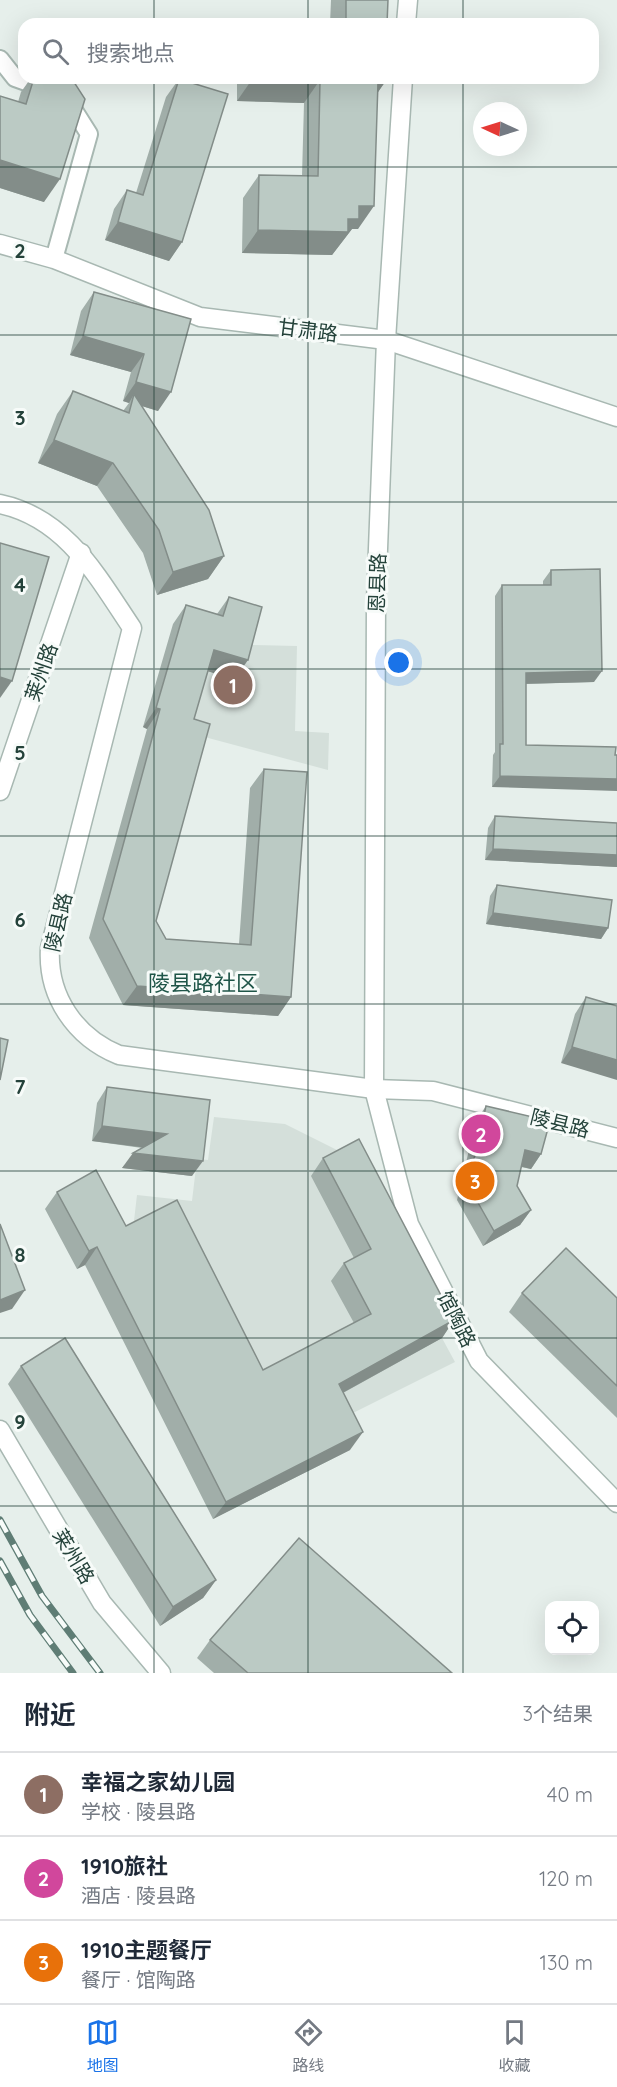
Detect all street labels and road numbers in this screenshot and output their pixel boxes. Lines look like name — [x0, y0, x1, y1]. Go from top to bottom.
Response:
street label: 甘肃路 — [277, 314, 339, 346]
street label: 恩县路 — [363, 553, 391, 613]
street label: 莱州路 — [19, 640, 63, 704]
street label: 陵县路 — [39, 890, 77, 954]
street label: 陵县路 — [528, 1104, 592, 1142]
street label: 馆陶路 — [432, 1287, 482, 1351]
street label: 莱州路 — [48, 1524, 100, 1588]

